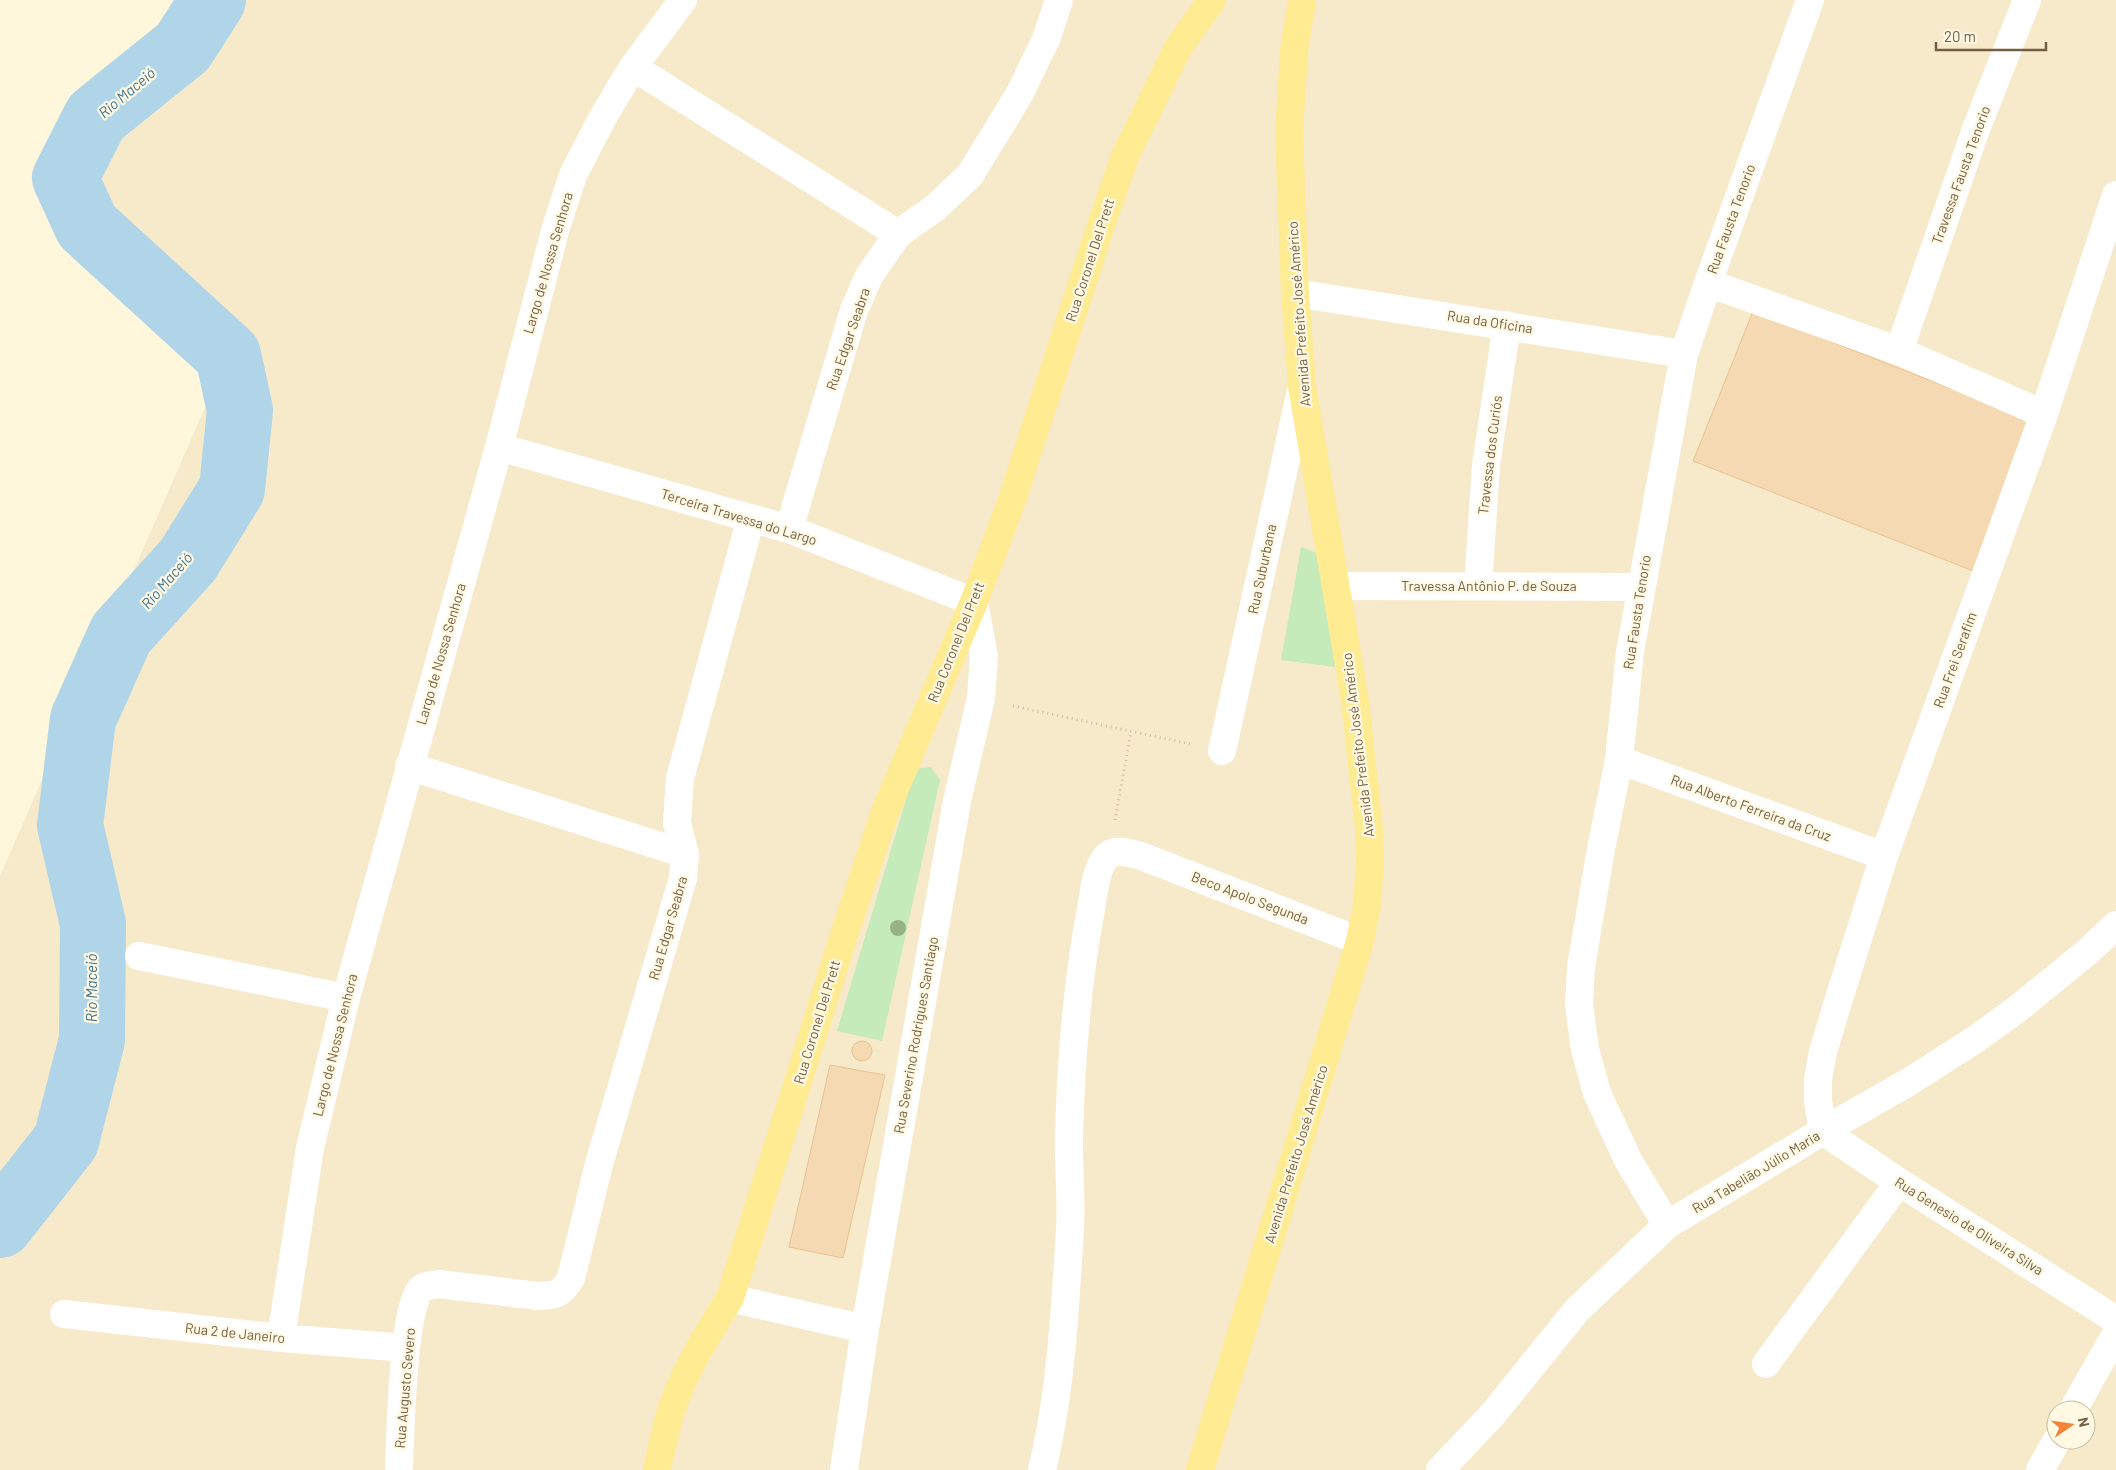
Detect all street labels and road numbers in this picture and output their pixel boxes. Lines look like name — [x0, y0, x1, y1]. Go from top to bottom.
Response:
street label: Travessa Fausta Tenorio — [1928, 103, 1993, 246]
street label: Rua Fausta Tenorio — [1703, 162, 1758, 276]
street label: Largo de Nossa Senhora — [519, 190, 576, 336]
street label: Rua Coronel Del Prett — [1062, 196, 1117, 324]
street label: Avenida Prefeito José Américo — [1284, 221, 1313, 407]
street label: Rua Edgar Seabra — [822, 285, 873, 392]
street label: Rua da Oficina — [1446, 306, 1534, 337]
street label: Travessa dos Curiós — [1474, 394, 1505, 516]
street label: Terceira Travessa do Largo — [659, 485, 819, 548]
street label: Rua Suburbana — [1244, 522, 1279, 615]
street label: Rua Fausta Tenorio — [1619, 553, 1654, 670]
street label: Travessa Antônio P. de Souza — [1401, 577, 1577, 594]
street label: Rua Coronel Del Prett — [924, 579, 988, 705]
street label: Largo de Nossa Senhora — [412, 581, 469, 727]
street label: Rua Frei Serafim — [1929, 610, 1980, 710]
street label: Avenida Prefeito José Américo — [1338, 652, 1377, 838]
street label: Rua Alberto Ferreira da Cruz — [1669, 771, 1834, 844]
street label: Beco Apolo Segunda — [1189, 867, 1311, 928]
street label: Rua Edgar Seabra — [645, 874, 690, 982]
street label: Rua Severino Rodrigues Santiago — [890, 935, 941, 1135]
street label: Rua Coronel Del Prett — [790, 958, 843, 1086]
street label: Largo de Nossa Senhora — [309, 972, 361, 1118]
street label: Avenida Prefeito José Américo — [1260, 1063, 1331, 1245]
street label: Rua Tabelião Júlio Maria — [1689, 1127, 1823, 1216]
street label: Rua Genesio de Oliveira Silva — [1892, 1173, 2047, 1278]
street label: Rua 2 de Janeiro — [184, 1319, 286, 1346]
street label: Rua Augusto Severo — [391, 1327, 418, 1449]

